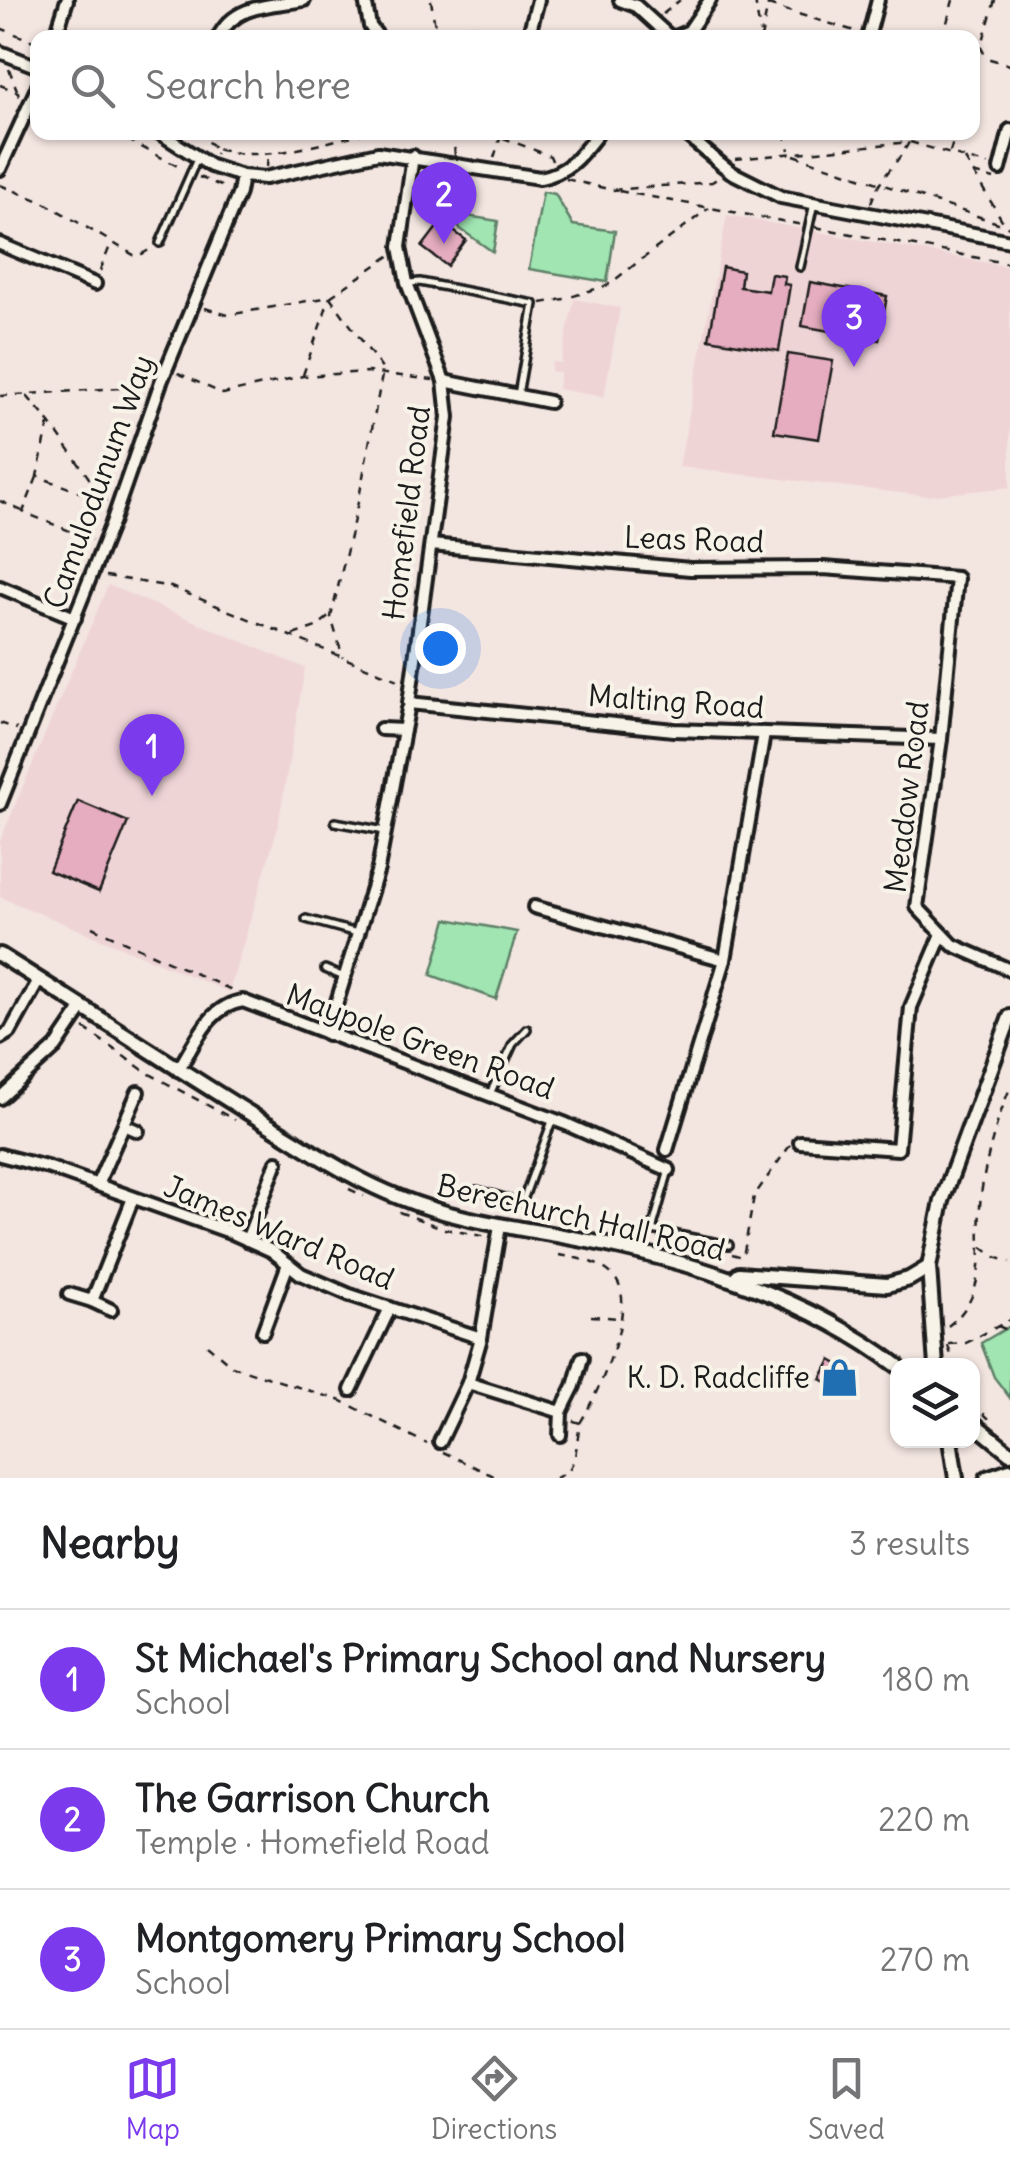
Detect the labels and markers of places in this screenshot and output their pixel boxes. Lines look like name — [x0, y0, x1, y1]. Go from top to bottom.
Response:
pin: 2 — [412, 162, 476, 244]
pin: 3 — [822, 284, 886, 367]
pin: 1 — [120, 714, 184, 796]
shop icon: K. D. Radcliffe — [819, 1357, 861, 1399]
place label: K. D. Radcliffe — [627, 1358, 810, 1396]

